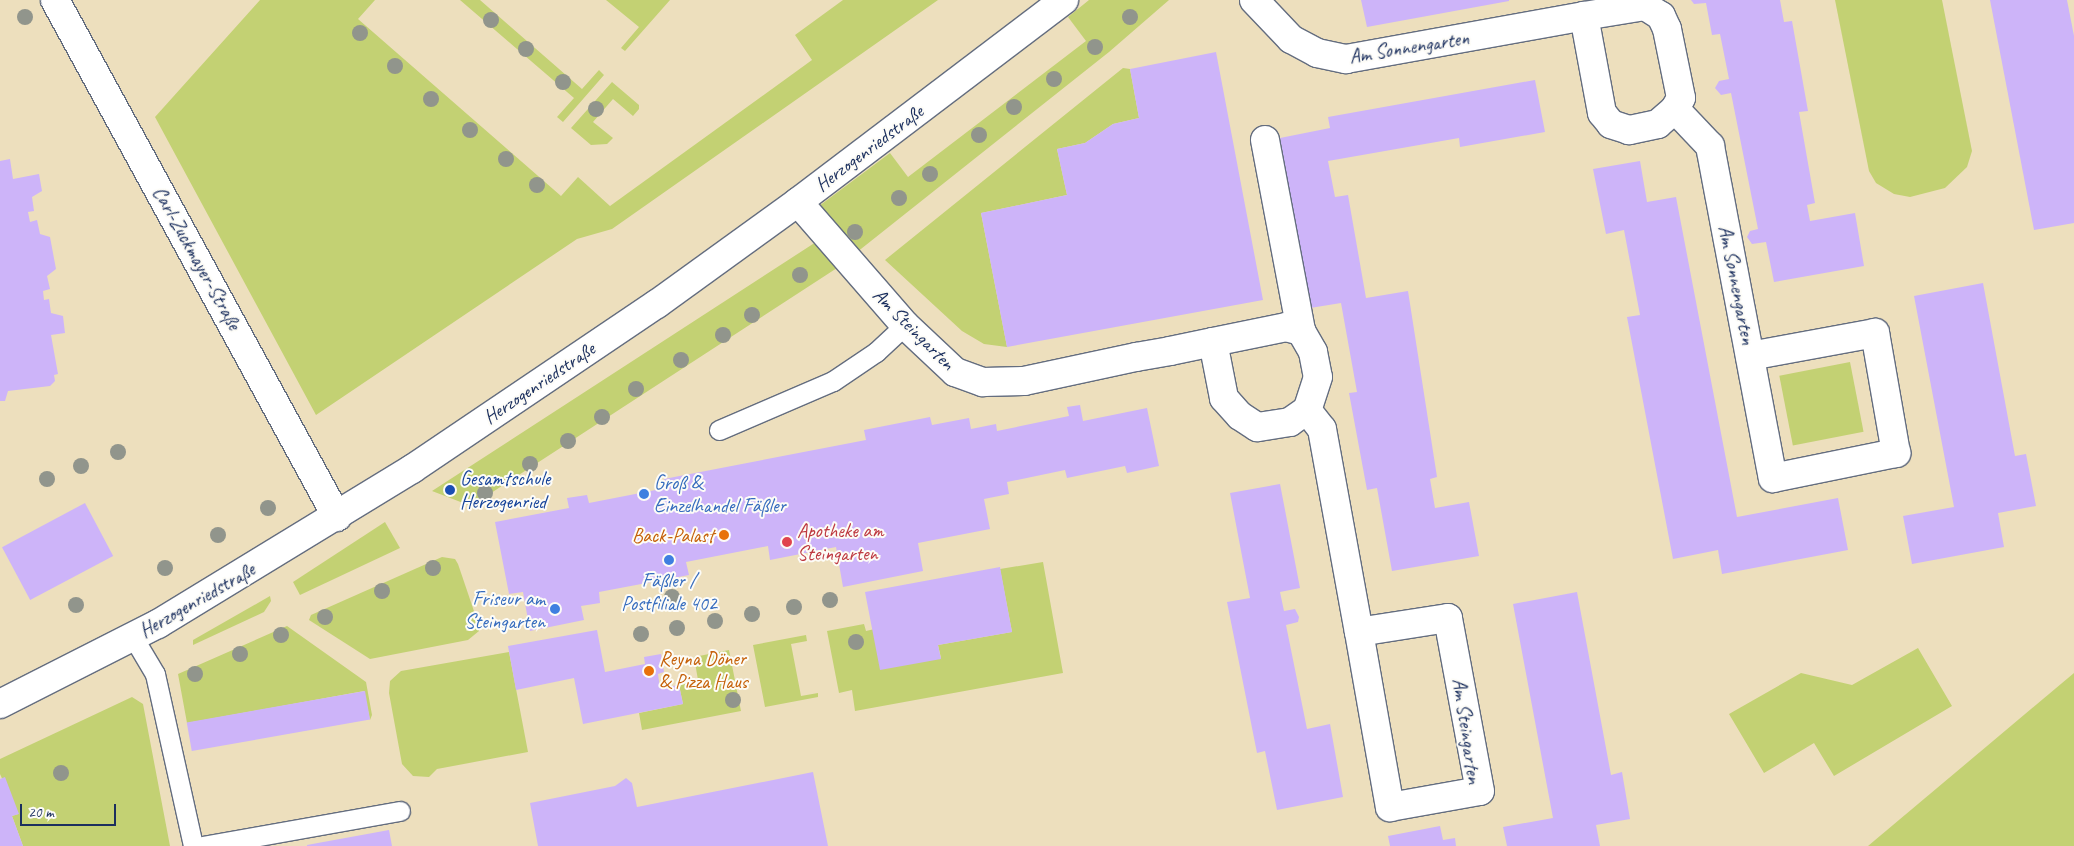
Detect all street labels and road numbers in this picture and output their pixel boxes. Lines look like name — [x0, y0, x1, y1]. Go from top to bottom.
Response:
street label: Am Sonnengarten — [1347, 26, 1471, 68]
street label: Herzogenriedstraße — [810, 99, 928, 197]
street label: Carl-Zuckmayer-Straße — [148, 182, 246, 334]
street label: Am Sonnengarten — [1714, 223, 1760, 347]
street label: Am Steingarten — [868, 283, 960, 375]
street label: Herzogenriedstraße — [479, 337, 599, 429]
street label: Herzogenriedstraße — [135, 557, 259, 643]
street label: Am Steingarten — [1448, 677, 1486, 785]

